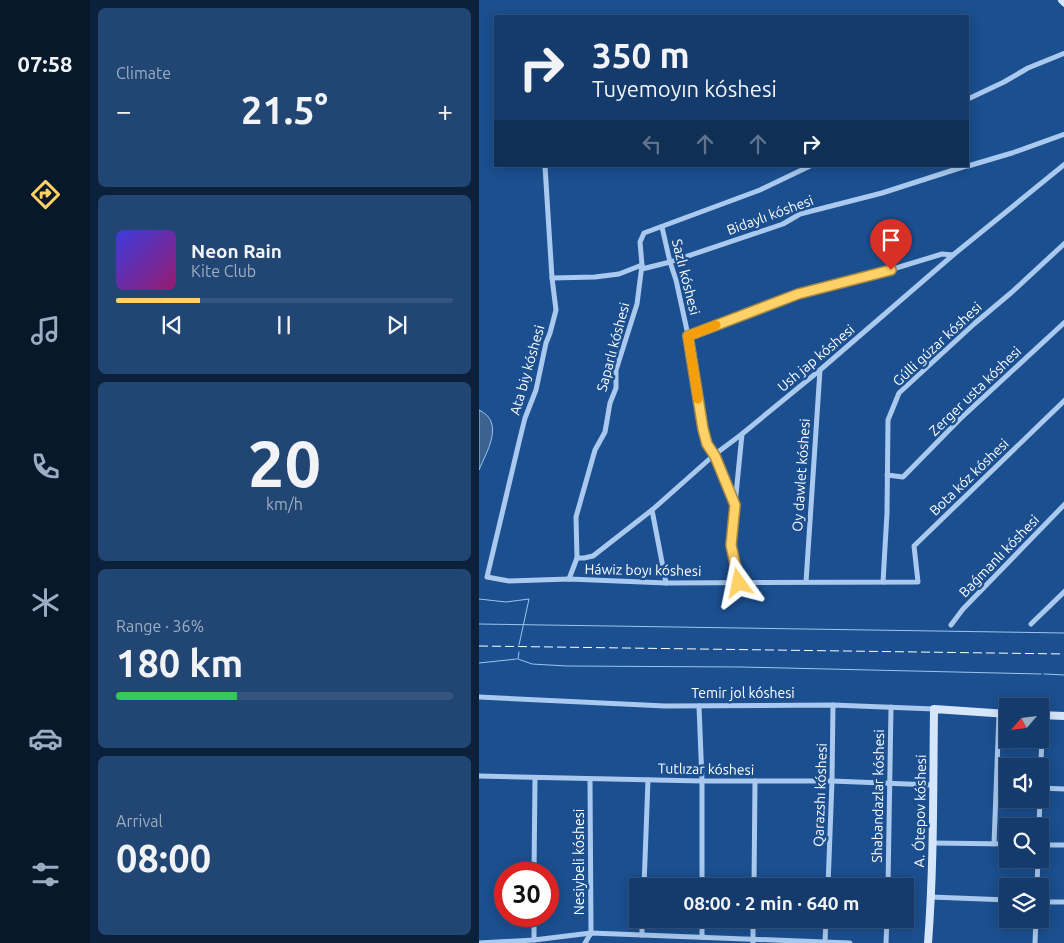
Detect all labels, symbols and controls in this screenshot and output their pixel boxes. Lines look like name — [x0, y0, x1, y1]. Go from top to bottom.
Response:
icon: right — [509, 35, 574, 100]
text: 350 m — [592, 35, 690, 75]
text: 07:58 — [17, 51, 73, 76]
text: Climate — [116, 64, 171, 82]
text: Tuyemoyın kóshesi — [592, 76, 777, 101]
text: 21.5° — [241, 89, 328, 131]
text: − — [116, 95, 132, 126]
text: + — [437, 95, 453, 126]
icon: left — [638, 130, 666, 158]
icon: ahead — [691, 130, 719, 158]
icon: ahead — [744, 130, 772, 158]
icon: right — [797, 130, 825, 158]
icon: directions — [28, 177, 63, 212]
street label: Bidaylı kóshesi — [725, 192, 815, 238]
pin — [870, 219, 912, 270]
icon: arrive — [877, 226, 905, 254]
street label: Sazlı kóshesi — [669, 237, 703, 317]
text: Neon Rain — [191, 240, 282, 262]
text: Kite Club — [191, 262, 256, 280]
street label: Gúlli gúzar kóshesi — [889, 299, 985, 389]
street label: Saparlı kóshesi — [593, 301, 633, 393]
icon: previous — [158, 311, 186, 339]
icon: pause — [270, 311, 298, 339]
icon: next — [383, 311, 411, 339]
icon: music — [28, 313, 63, 348]
street label: Ush jap kóshesi — [774, 321, 858, 395]
street label: Ata biy kóshesi — [507, 323, 547, 417]
street label: Zerger usta kóshesi — [926, 343, 1024, 439]
street label: Oy dawlet kóshesi — [789, 418, 813, 532]
text: 20 — [248, 426, 321, 499]
street label: Bota kóz kóshesi — [926, 435, 1012, 519]
icon: phone — [28, 449, 63, 484]
text: km/h — [266, 495, 303, 513]
street label: Baǵmanlı kóshesi — [956, 512, 1042, 600]
position arrow — [712, 556, 764, 608]
street label: Háwiz boyı kóshesi — [584, 561, 702, 579]
icon: climate — [28, 585, 63, 620]
text: Range · 36% — [116, 617, 204, 635]
text: 180 km — [116, 642, 243, 684]
street label: Temir jol kóshesi — [691, 685, 795, 701]
north arrow — [999, 698, 1049, 748]
map controls — [999, 698, 1049, 928]
icon: car — [28, 721, 63, 756]
street label: Shabandazlar kóshesi — [869, 729, 887, 863]
street label: Qarazshı kóshesi — [810, 743, 830, 847]
street label: A. Ótepov kóshesi — [910, 754, 929, 868]
button: sound — [999, 758, 1049, 808]
street label: Tutlızar kóshesi — [658, 760, 754, 778]
street label: Nesiybeli kóshesi — [571, 809, 587, 915]
text: Arrival — [116, 812, 163, 830]
button: search — [999, 818, 1049, 868]
text: 08:00 — [116, 837, 211, 879]
icon: filters — [28, 857, 63, 892]
speed limit sign: 30 — [494, 862, 559, 927]
button: layers — [999, 878, 1049, 928]
text: 08:00 · 2 min · 640 m — [684, 892, 859, 914]

